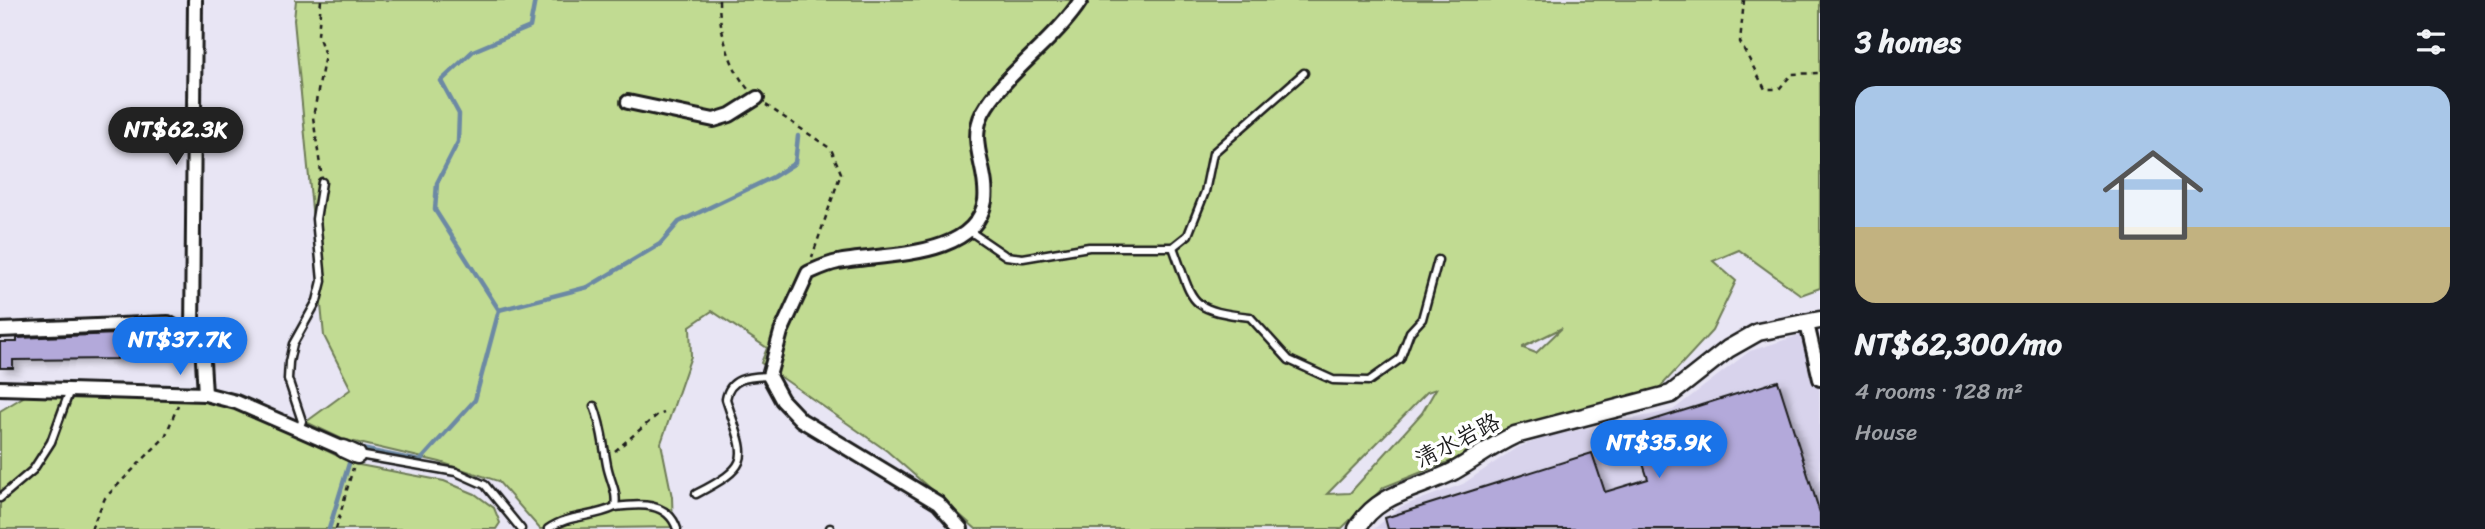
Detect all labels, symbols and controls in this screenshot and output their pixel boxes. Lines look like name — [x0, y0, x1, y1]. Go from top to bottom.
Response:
text: 3 homes — [1855, 15, 1961, 69]
icon: filters — [2412, 23, 2450, 61]
pin: NT$62.3K — [104, 108, 248, 167]
text: NT$62.3K — [124, 109, 228, 150]
icon: home — [2090, 132, 2216, 258]
text: NT$62,300/mo — [1855, 317, 2062, 371]
pin: NT$37.7K — [108, 318, 252, 377]
text: NT$37.7K — [128, 319, 232, 360]
text: 4 rooms · 128 m² — [1855, 371, 2023, 412]
street label: 清水岩路 — [1407, 401, 1508, 480]
text: House — [1855, 412, 1917, 453]
pin: NT$35.9K — [1587, 420, 1731, 480]
text: NT$35.9K — [1606, 422, 1712, 463]

